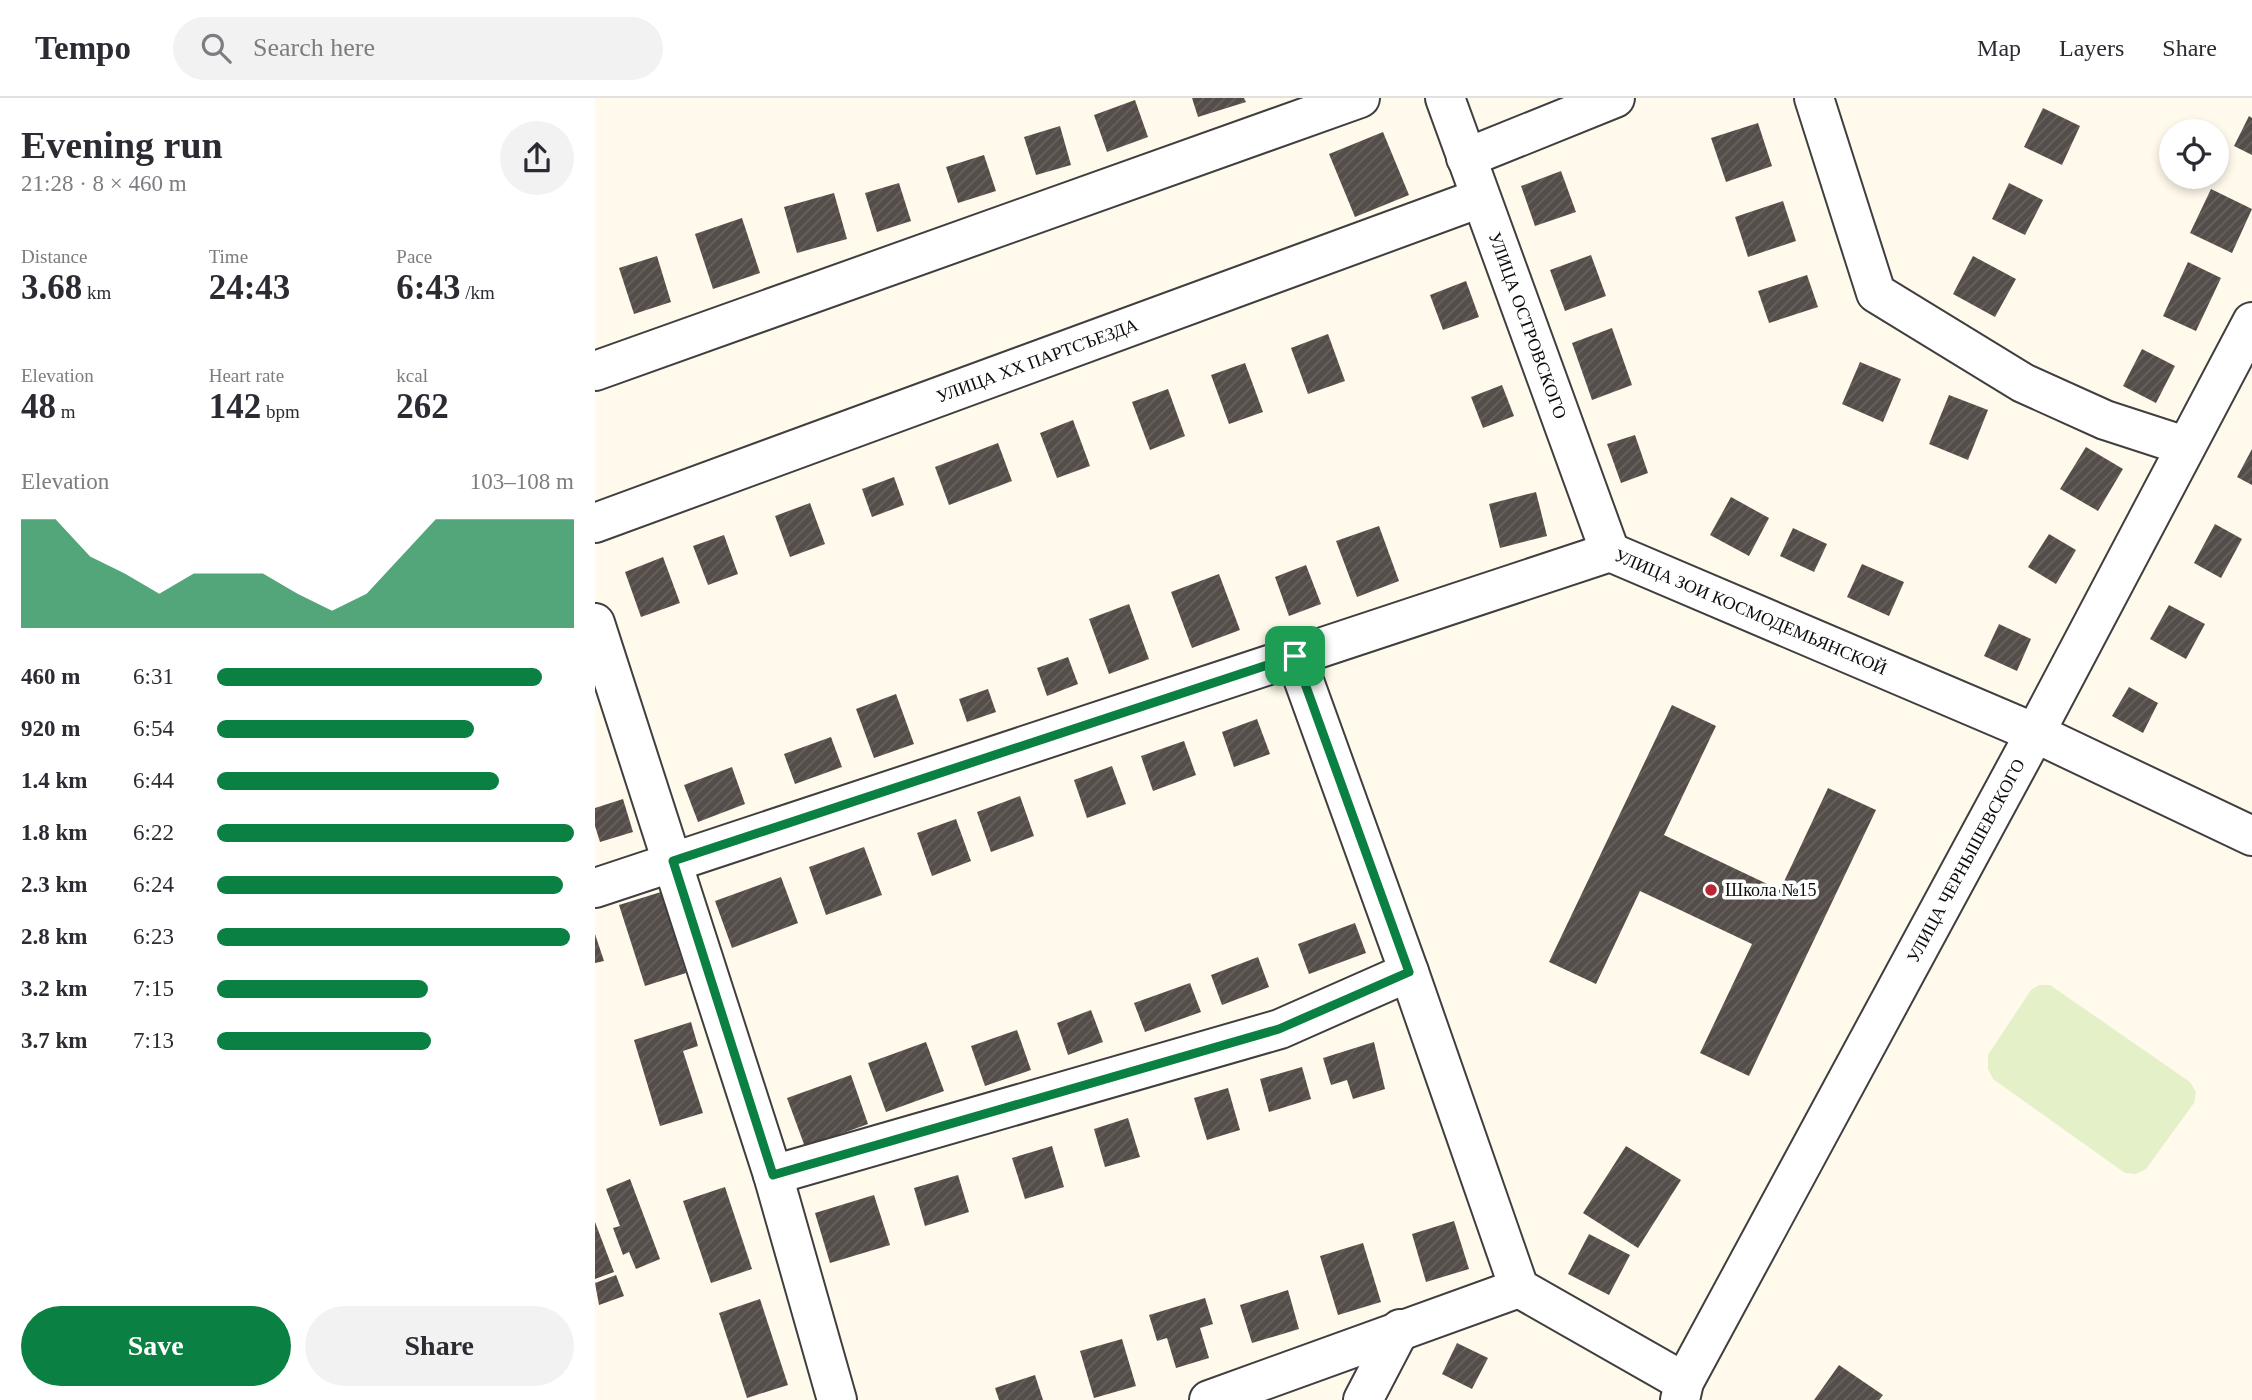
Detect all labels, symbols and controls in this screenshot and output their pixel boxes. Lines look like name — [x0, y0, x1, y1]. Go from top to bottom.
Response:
search box — [173, 17, 663, 80]
icon: search — [197, 29, 235, 67]
text: Tempo — [35, 30, 131, 66]
text: Search here — [253, 33, 375, 62]
text: Map — [1977, 35, 2021, 61]
text: Layers — [2059, 35, 2124, 61]
text: Share — [2162, 35, 2217, 61]
map controls — [2159, 119, 2229, 189]
button: locate — [2159, 119, 2229, 189]
button: share — [500, 121, 574, 195]
text: Evening run — [21, 124, 223, 166]
text: 21:28 · 8 × 460 m — [21, 171, 187, 196]
street label: УЛИЦА ОСТРОВСКОГО — [1485, 229, 1571, 422]
text: Distance — [21, 246, 87, 267]
text: Time — [209, 246, 248, 267]
text: Pace — [396, 246, 432, 267]
text: 3.68 — [21, 268, 82, 307]
text: 24:43 — [209, 268, 290, 307]
text: 6:43 — [396, 268, 460, 307]
text: km — [82, 282, 111, 303]
text: /km — [460, 282, 495, 303]
street label: УЛИЦА ХХ ПАРТСЪЕЗДА — [934, 315, 1141, 407]
text: Elevation — [21, 365, 94, 386]
text: Heart rate — [209, 365, 284, 386]
text: kcal — [396, 365, 428, 386]
text: 48 — [21, 387, 56, 426]
text: 142 — [209, 387, 261, 426]
text: 262 — [396, 387, 449, 426]
text: m — [56, 401, 76, 422]
text: bpm — [261, 401, 300, 422]
text: Elevation — [21, 469, 109, 494]
text: 103–108 m — [470, 469, 574, 494]
street label: УЛИЦА ЗОИ КОСМОДЕМЬЯНСКОЙ — [1611, 545, 1890, 679]
pin — [1265, 626, 1325, 686]
icon: arrive — [1276, 637, 1314, 675]
text: 460 m — [21, 664, 80, 689]
text: 6:31 — [133, 664, 174, 689]
text: 920 m — [21, 716, 80, 741]
text: 6:54 — [133, 716, 174, 741]
street label: УЛИЦА ЧЕРНЫШЕВСКОГО — [1903, 755, 2029, 966]
text: 1.4 km — [21, 768, 87, 793]
text: 6:44 — [133, 768, 174, 793]
text: 1.8 km — [21, 820, 87, 845]
text: 6:22 — [133, 820, 174, 845]
text: 2.3 km — [21, 872, 87, 897]
text: 6:24 — [133, 872, 174, 897]
place label: Школа №15 — [1725, 880, 1816, 900]
marker: Школа №15 — [1703, 882, 1719, 898]
text: 2.8 km — [21, 924, 87, 949]
text: 6:23 — [133, 924, 174, 949]
text: 3.2 km — [21, 976, 87, 1001]
text: 7:15 — [133, 976, 174, 1001]
text: 3.7 km — [21, 1028, 87, 1053]
text: 7:13 — [133, 1028, 174, 1053]
button: Save — [21, 1306, 291, 1386]
button: Share — [305, 1306, 574, 1386]

